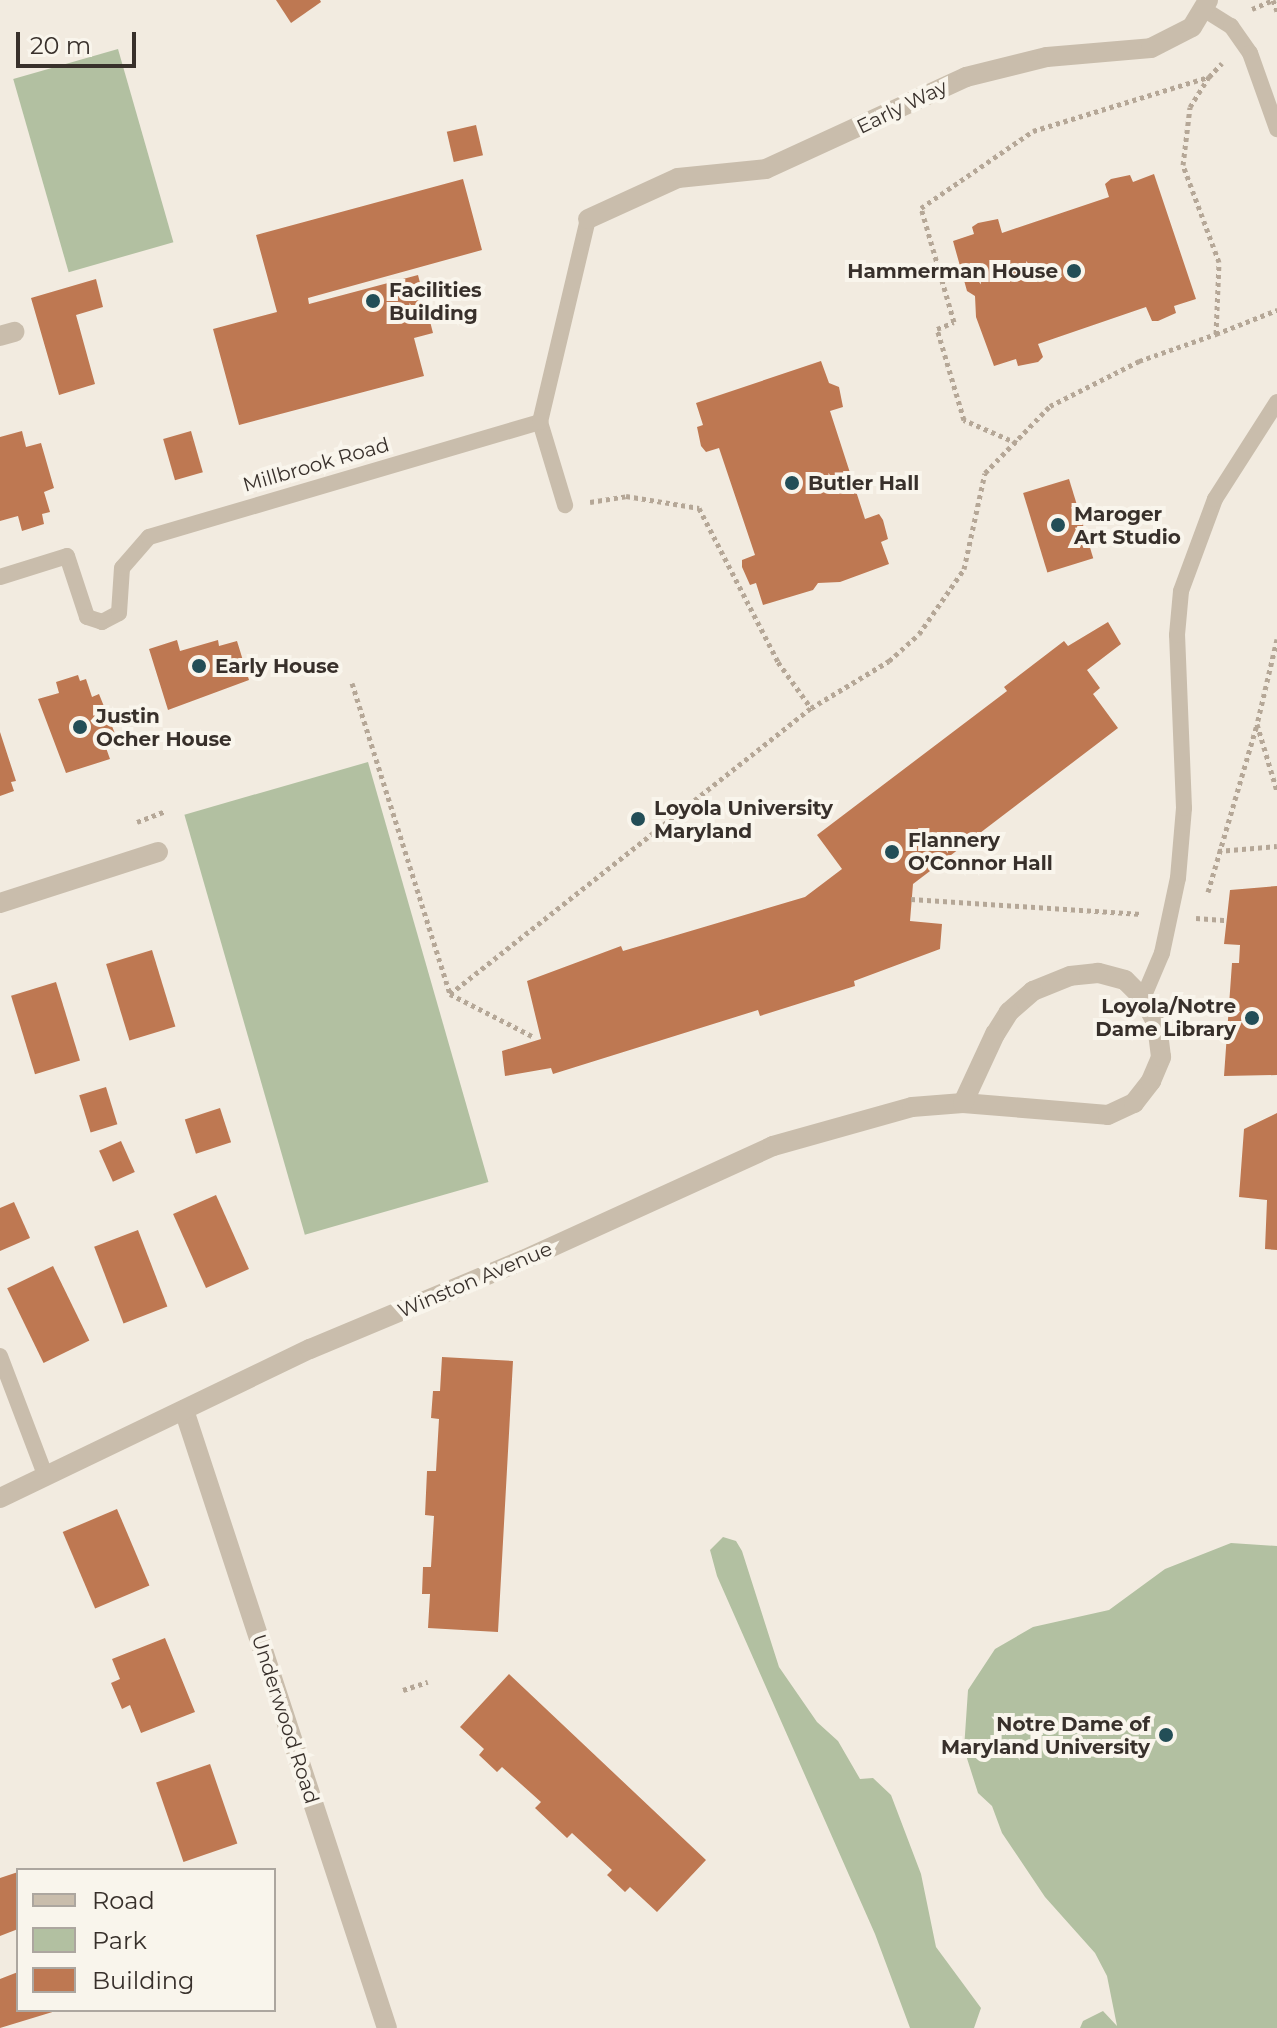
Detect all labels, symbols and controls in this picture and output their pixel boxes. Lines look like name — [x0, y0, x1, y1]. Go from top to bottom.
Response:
scale bar — [20, 16, 140, 66]
text: 20 m — [30, 31, 91, 60]
street label: Early Way — [853, 75, 951, 139]
place label: Hammerman House — [847, 259, 1058, 283]
marker: Hammerman House — [1065, 262, 1083, 280]
place label: Facilities Building — [389, 278, 482, 325]
marker: Facilities Building — [364, 292, 382, 310]
street label: Millbrook Road — [240, 433, 392, 497]
place label: Butler Hall — [808, 471, 919, 495]
marker: Butler Hall — [783, 474, 801, 492]
place label: Maroger Art Studio — [1074, 502, 1181, 549]
marker: Maroger Art Studio — [1049, 516, 1067, 534]
place label: Early House — [215, 654, 339, 678]
marker: Early House — [190, 657, 208, 675]
place label: Justin Ocher House — [96, 704, 232, 751]
marker: Justin Ocher House — [71, 718, 89, 736]
place label: Loyola University Maryland — [654, 796, 833, 843]
marker: Loyola University Maryland — [629, 810, 647, 828]
place label: Flannery O’Connor Hall — [908, 828, 1053, 875]
marker: Flannery O’Connor Hall — [883, 843, 901, 861]
place label: Loyola/Notre Dame Library — [1095, 994, 1236, 1041]
marker: Loyola/Notre Dame Library — [1243, 1009, 1261, 1027]
street label: Winston Avenue — [394, 1237, 556, 1323]
street label: Underwood Road — [246, 1631, 324, 1807]
place label: Notre Dame of Maryland University — [941, 1712, 1150, 1759]
marker: Notre Dame of Maryland University — [1157, 1726, 1175, 1744]
legend — [16, 1868, 276, 2012]
text: Road — [92, 1886, 155, 1915]
text: Park — [92, 1926, 147, 1955]
text: Building — [92, 1966, 195, 1995]

